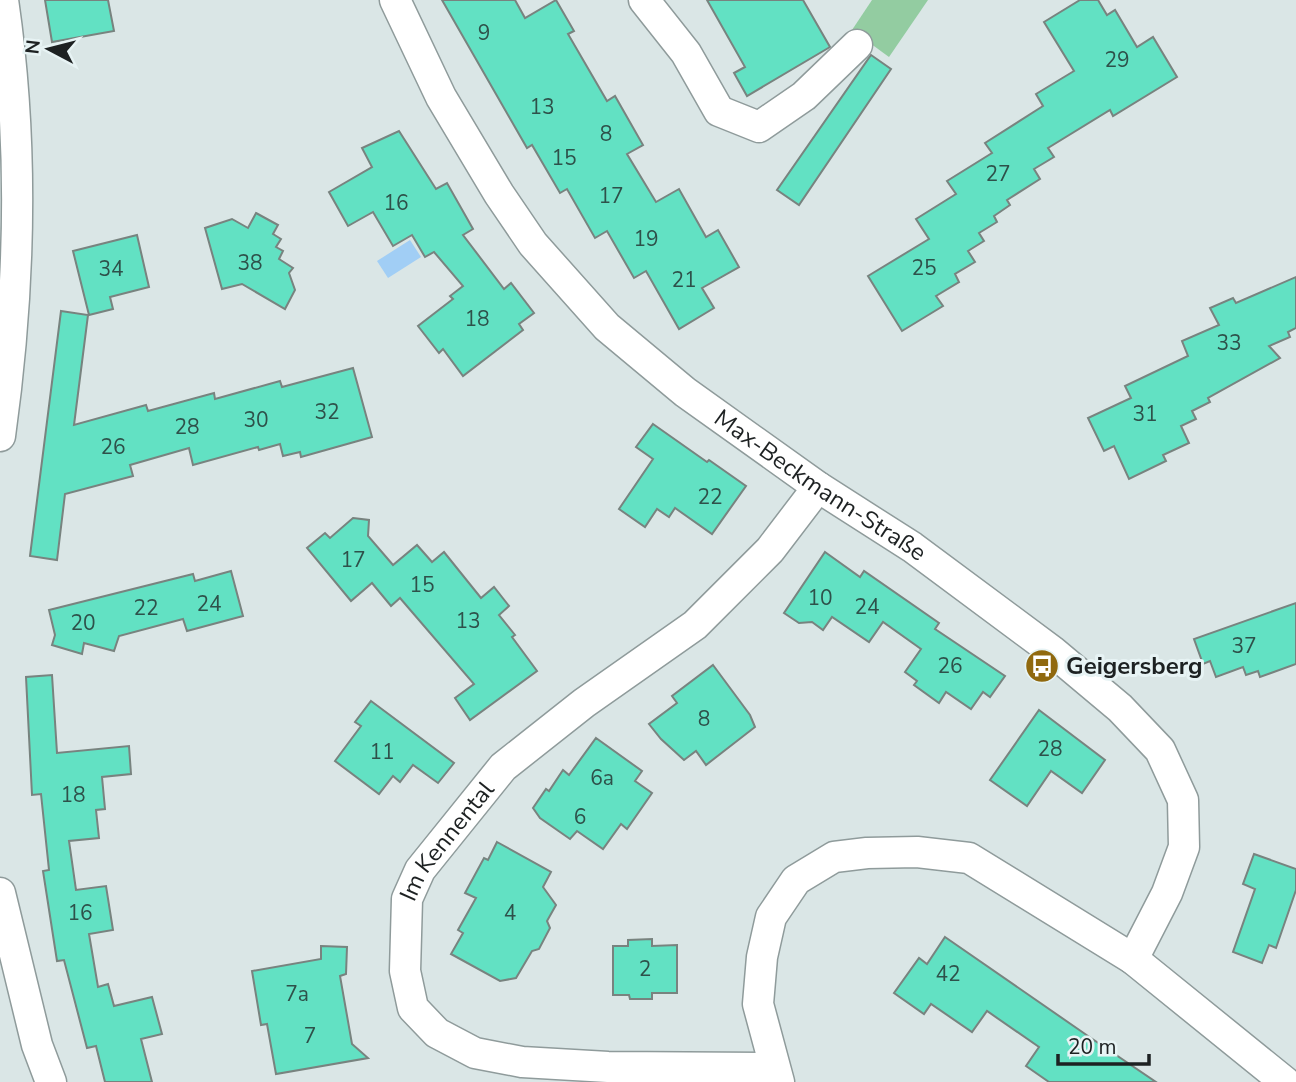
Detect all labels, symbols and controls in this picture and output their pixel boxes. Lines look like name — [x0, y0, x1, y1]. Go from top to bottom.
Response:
north arrow — [14, 14, 84, 84]
house number: 9 — [478, 19, 490, 47]
text: N — [19, 38, 47, 56]
house number: 29 — [1104, 46, 1130, 74]
house number: 13 — [529, 93, 555, 121]
house number: 8 — [600, 120, 612, 148]
house number: 15 — [551, 144, 577, 172]
house number: 27 — [985, 160, 1011, 188]
house number: 17 — [598, 182, 624, 210]
house number: 16 — [383, 189, 409, 217]
house number: 19 — [633, 225, 659, 253]
house number: 38 — [237, 249, 263, 277]
house number: 25 — [911, 254, 937, 282]
house number: 34 — [98, 255, 124, 283]
house number: 21 — [671, 266, 697, 294]
house number: 18 — [464, 305, 490, 333]
house number: 33 — [1216, 329, 1242, 357]
house number: 32 — [314, 398, 340, 426]
house number: 31 — [1132, 400, 1158, 428]
street label: Max-Beckmann-Straße — [708, 402, 933, 568]
house number: 30 — [243, 406, 269, 434]
house number: 28 — [174, 413, 200, 441]
house number: 26 — [100, 433, 126, 461]
house number: 22 — [697, 483, 723, 511]
house number: 17 — [340, 546, 366, 574]
house number: 15 — [409, 571, 435, 599]
house number: 10 — [807, 584, 833, 612]
house number: 24 — [196, 590, 222, 618]
house number: 24 — [854, 593, 880, 621]
house number: 22 — [133, 594, 159, 622]
house number: 13 — [455, 607, 481, 635]
house number: 20 — [70, 609, 96, 637]
house number: 37 — [1231, 632, 1257, 660]
bus stop icon: Geigersberg — [1023, 647, 1061, 685]
place label: Geigersberg — [1066, 650, 1202, 682]
house number: 26 — [937, 652, 963, 680]
house number: 8 — [698, 705, 710, 733]
house number: 28 — [1037, 735, 1063, 763]
house number: 11 — [369, 738, 395, 766]
house number: 6a — [590, 764, 614, 792]
street label: Im Kennental — [392, 774, 501, 906]
house number: 18 — [60, 781, 86, 809]
house number: 6 — [574, 803, 586, 831]
house number: 16 — [67, 899, 93, 927]
house number: 4 — [504, 899, 516, 927]
house number: 2 — [639, 955, 651, 983]
house number: 42 — [935, 960, 961, 988]
house number: 7a — [285, 980, 309, 1008]
house number: 7 — [304, 1022, 316, 1050]
scale bar — [1058, 1023, 1149, 1066]
text: 20 m — [1068, 1033, 1117, 1061]

